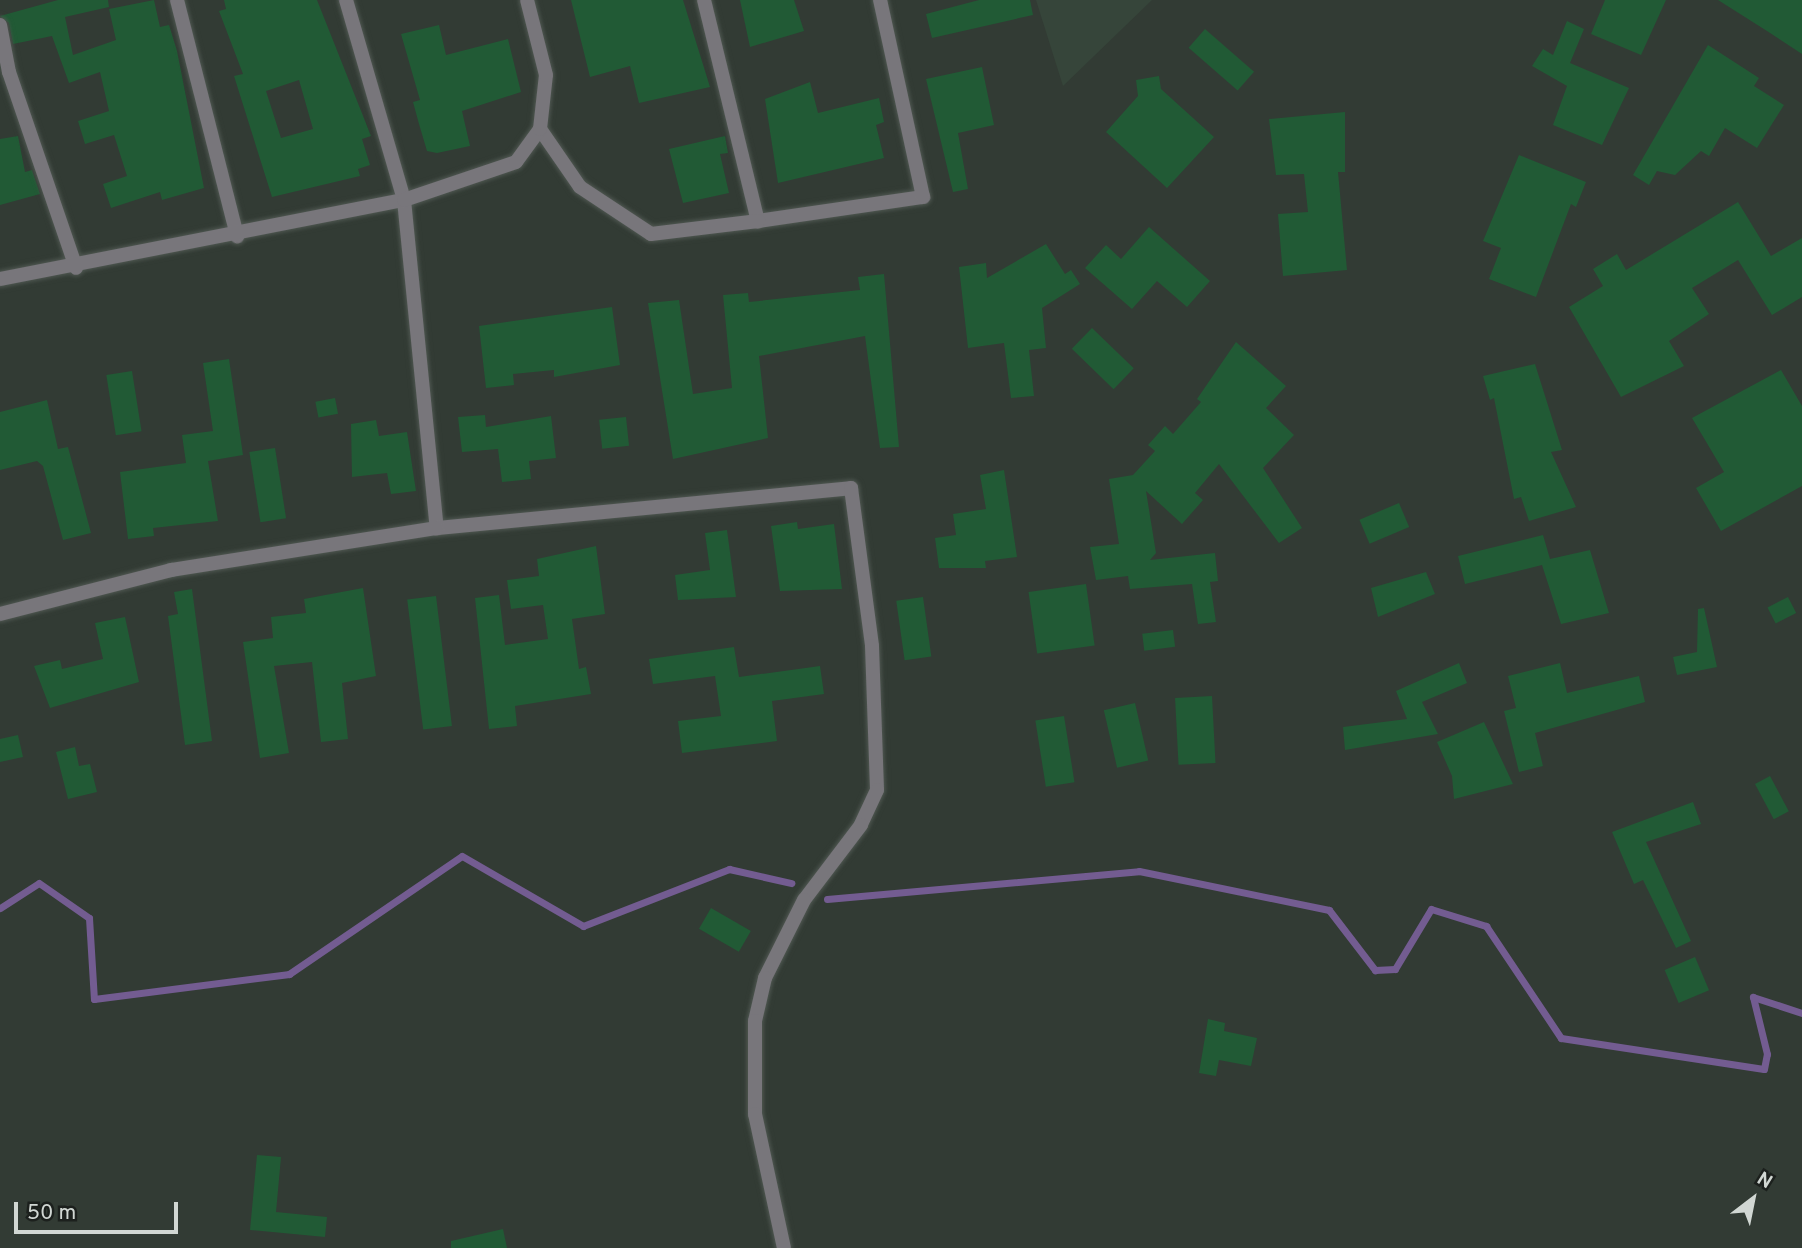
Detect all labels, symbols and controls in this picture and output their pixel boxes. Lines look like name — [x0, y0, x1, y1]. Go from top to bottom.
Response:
north arrow — [1718, 1164, 1788, 1234]
text: N — [1752, 1167, 1776, 1195]
scale bar — [18, 1188, 182, 1232]
text: 50 m — [27, 1200, 76, 1227]

